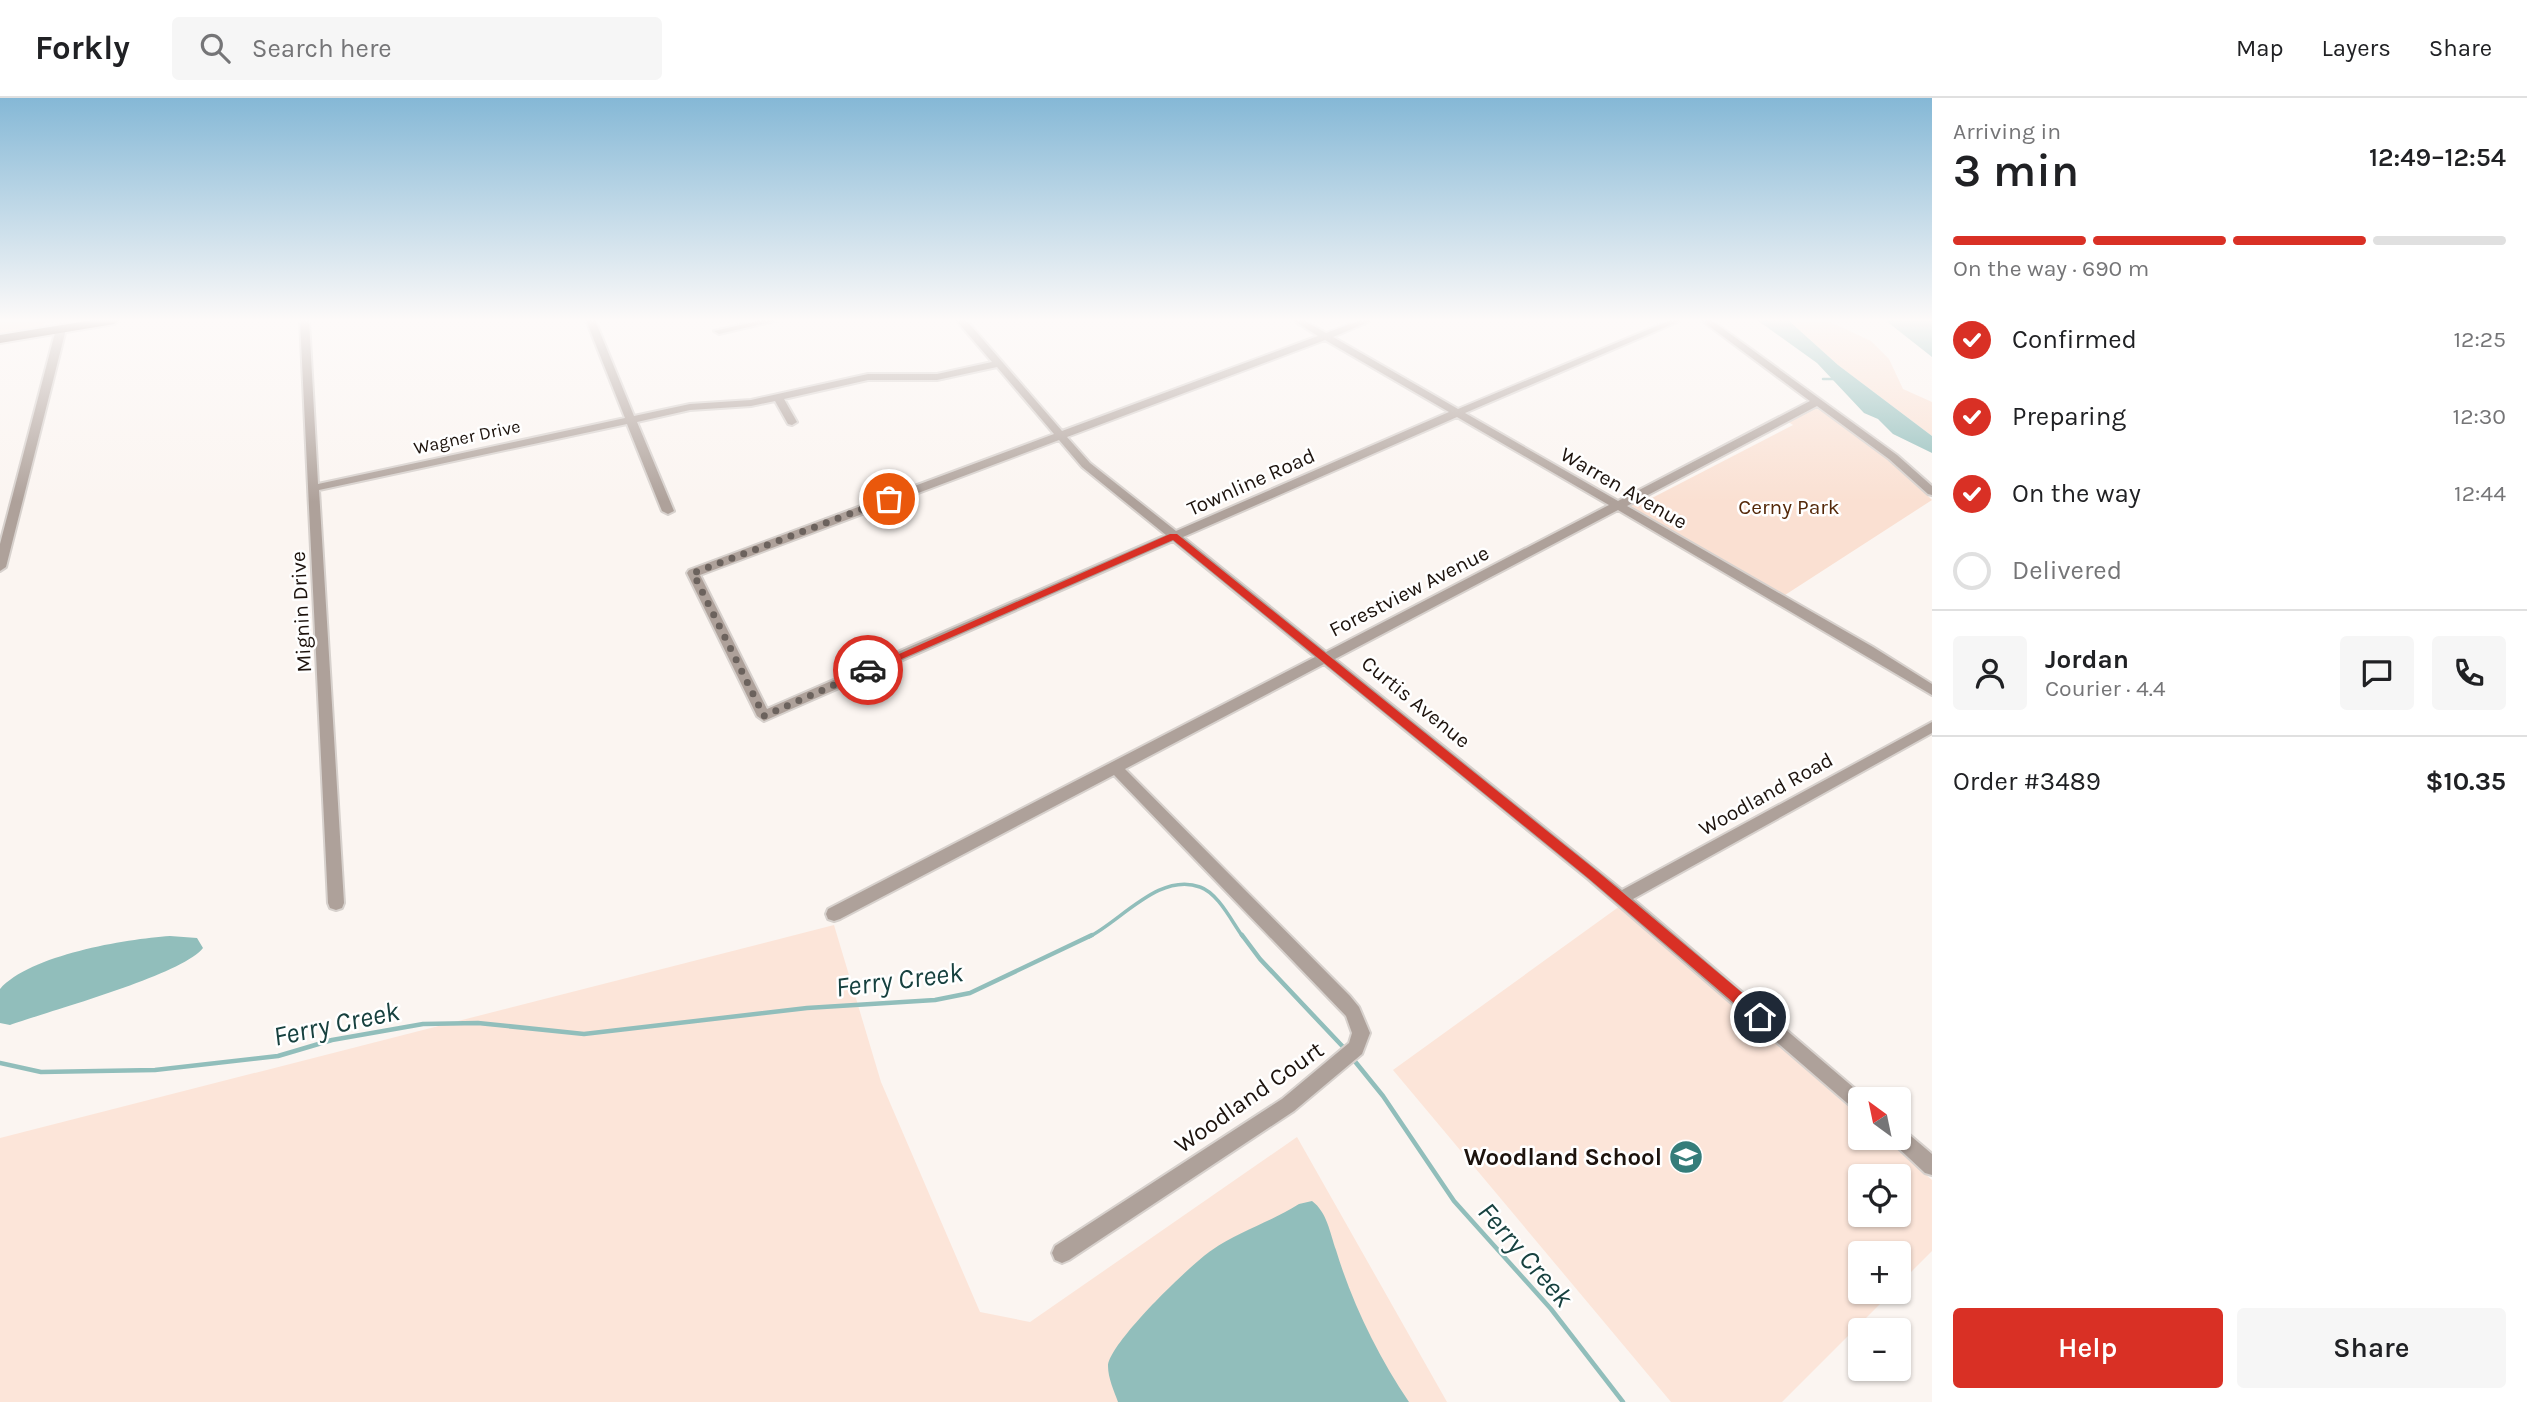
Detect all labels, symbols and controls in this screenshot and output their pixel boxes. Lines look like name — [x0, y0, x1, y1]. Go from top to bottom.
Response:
search box — [172, 17, 662, 80]
text: Forkly — [35, 29, 130, 67]
icon: search — [196, 29, 234, 67]
text: Search here — [252, 33, 392, 64]
text: Map — [2236, 34, 2284, 62]
text: Layers — [2322, 34, 2391, 62]
text: Share — [2429, 34, 2492, 62]
text: Arriving in — [1953, 118, 2061, 145]
text: 12:49–12:54 — [2369, 142, 2506, 173]
text: 3 min — [1953, 144, 2079, 198]
text: On the way · 690 m — [1953, 255, 2149, 282]
icon: check — [1953, 321, 1991, 359]
text: Confirmed — [2012, 324, 2137, 355]
text: 12:25 — [2453, 326, 2506, 353]
icon: check — [1953, 398, 1991, 436]
text: Preparing — [2012, 401, 2126, 432]
text: 12:30 — [2453, 403, 2506, 430]
street label: Wagner Drive — [412, 415, 522, 459]
street label: Warren Avenue — [1556, 442, 1692, 534]
street label: Townline Road — [1183, 443, 1319, 521]
pin — [859, 469, 919, 529]
icon: check — [1953, 475, 1991, 513]
text: On the way — [2012, 478, 2141, 509]
icon: bag — [870, 480, 908, 518]
text: 12:44 — [2454, 480, 2506, 507]
park label: Cerny Park — [1738, 495, 1840, 519]
street label: Forestview Avenue — [1325, 540, 1493, 642]
street label: Mignin Drive — [286, 551, 316, 673]
text: Delivered — [2012, 555, 2122, 586]
courier — [833, 635, 903, 705]
button: person — [1953, 636, 2027, 710]
button: chat — [2340, 636, 2414, 710]
button: phone — [2432, 636, 2506, 710]
text: Jordan — [2045, 644, 2129, 675]
icon: car — [849, 651, 887, 689]
street label: Curtis Avenue — [1357, 651, 1475, 753]
text: Courier · 4.4 — [2045, 675, 2166, 702]
street label: Woodland Road — [1695, 747, 1837, 841]
text: Order #3489 — [1953, 766, 2101, 797]
text: $10.35 — [2425, 766, 2506, 797]
water label: Ferry Creek — [833, 955, 965, 1004]
pin — [1730, 987, 1790, 1047]
water label: Ferry Creek — [270, 994, 403, 1053]
icon: home — [1741, 998, 1779, 1036]
street label: Woodland Court — [1169, 1035, 1329, 1159]
north arrow — [1848, 1087, 1911, 1150]
map controls — [1848, 1087, 1911, 1381]
school or university icon: Woodland School — [1667, 1138, 1705, 1176]
place label: Woodland School — [1464, 1143, 1662, 1171]
button: locate — [1848, 1164, 1911, 1227]
water label: Ferry Creek — [1471, 1195, 1581, 1314]
button: + — [1848, 1241, 1911, 1304]
button: Help — [1953, 1308, 2223, 1388]
button: Share — [2237, 1308, 2506, 1388]
button: − — [1848, 1318, 1911, 1381]

